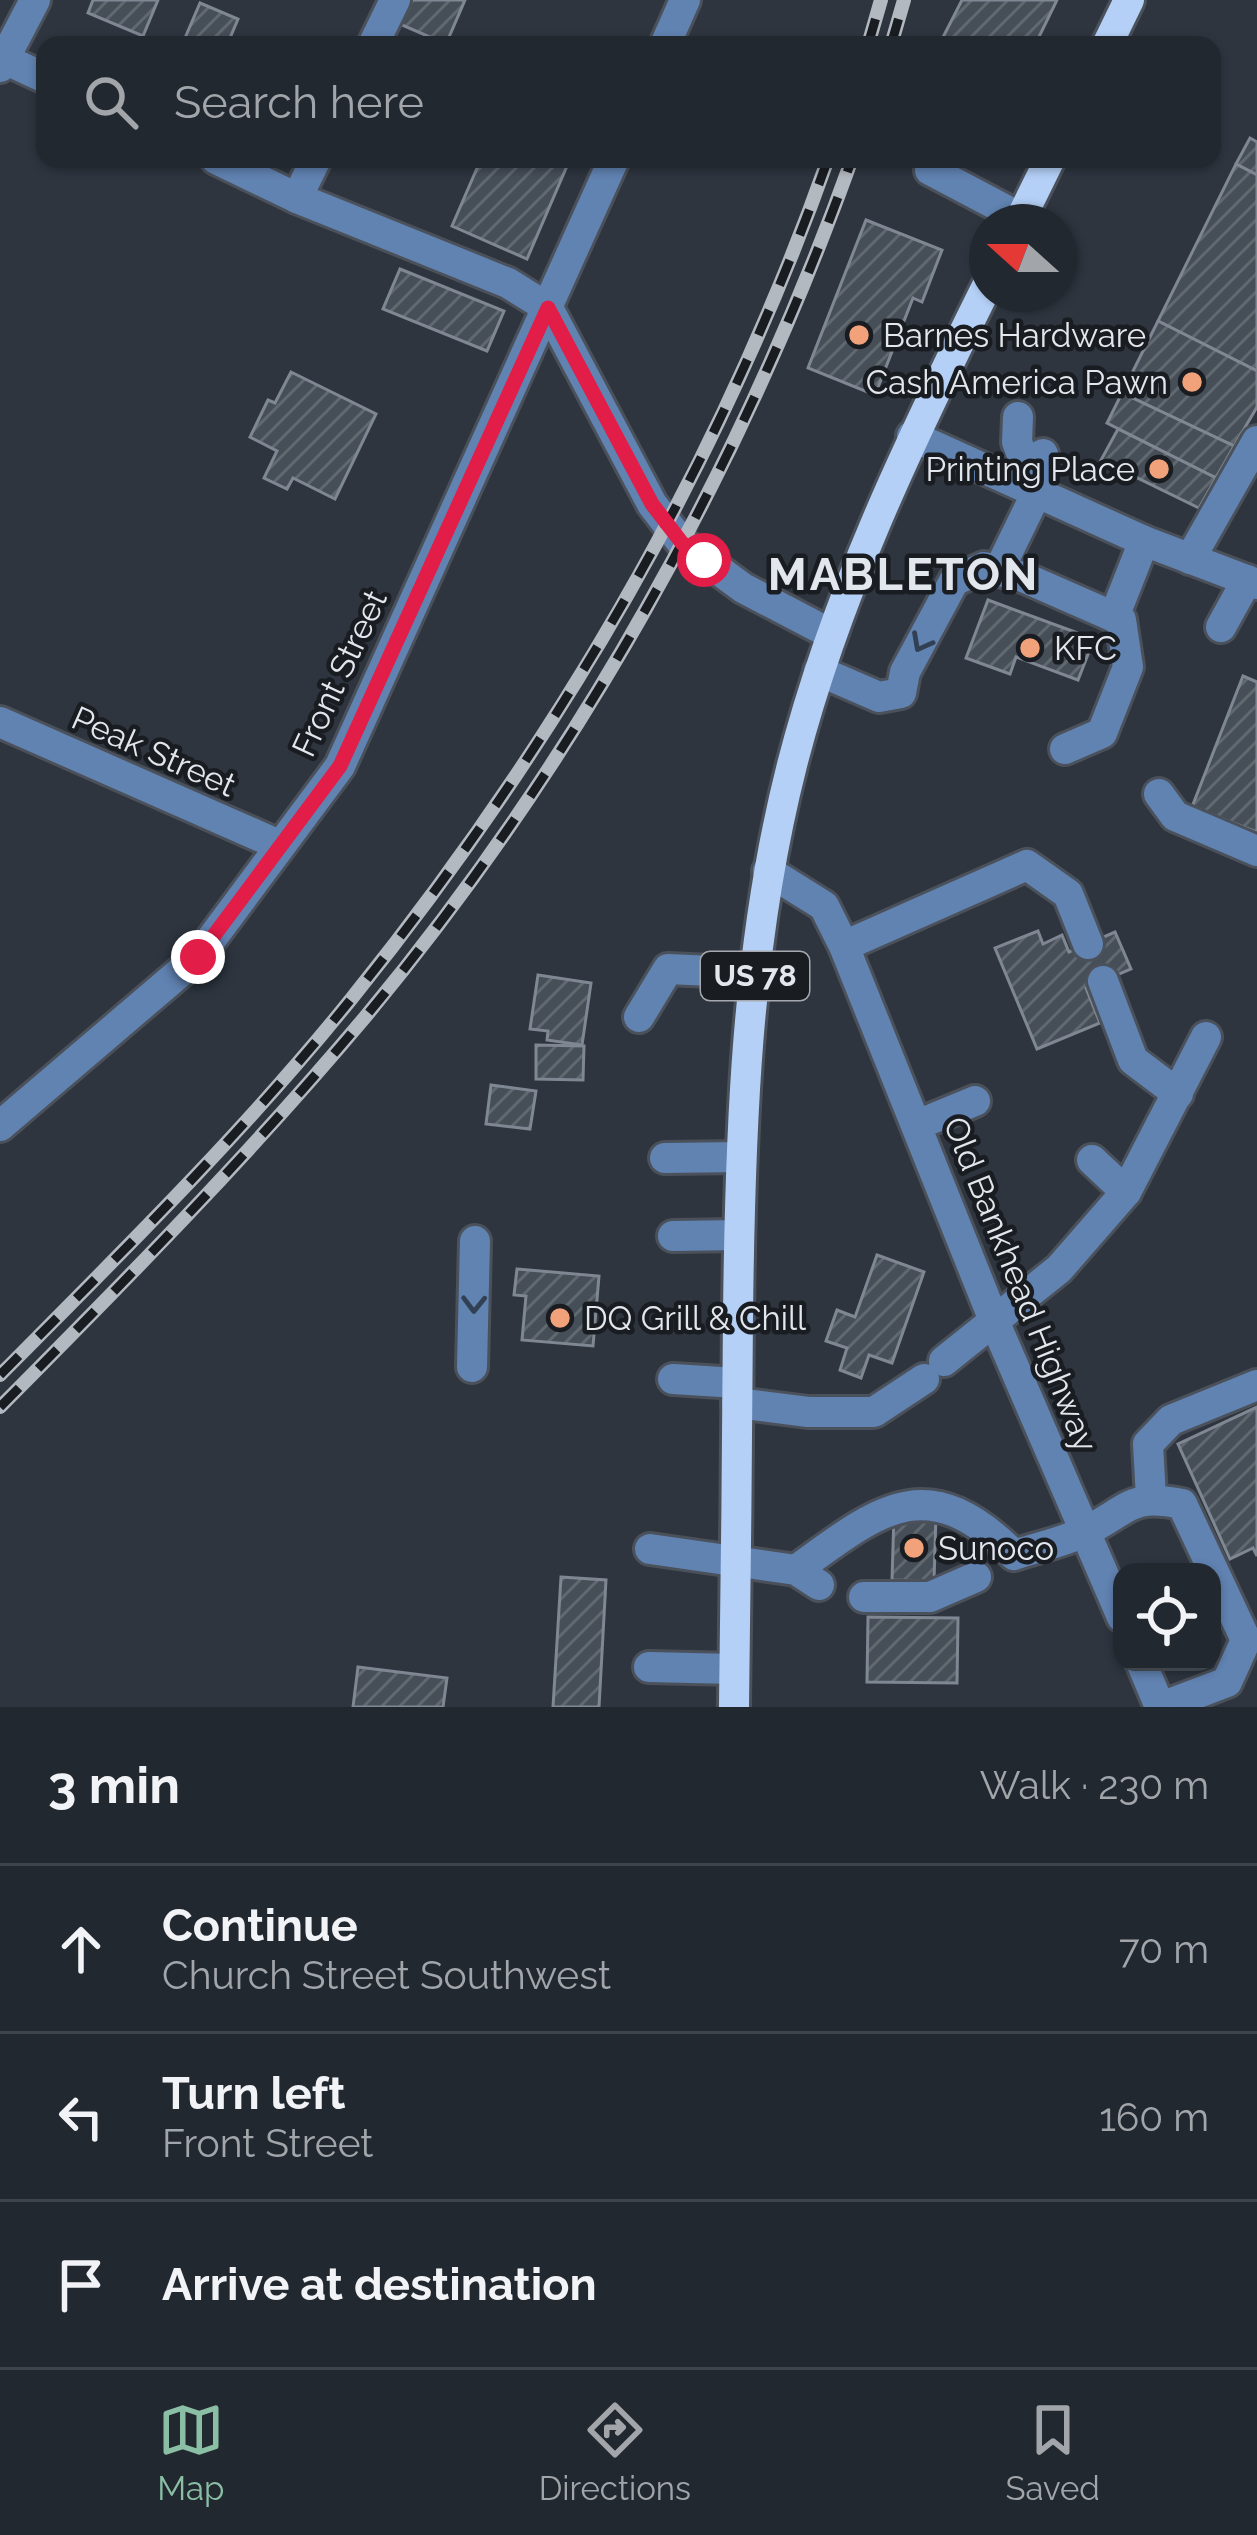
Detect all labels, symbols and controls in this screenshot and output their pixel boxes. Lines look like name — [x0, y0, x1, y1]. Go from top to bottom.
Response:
search box — [36, 36, 1221, 168]
icon: search — [78, 69, 144, 135]
text: Search here — [174, 76, 424, 129]
north arrow — [969, 204, 1077, 312]
place label: Barnes Hardware — [883, 316, 1146, 355]
marker: Barnes Hardware — [846, 322, 872, 348]
place label: Cash America Pawn — [866, 363, 1168, 402]
marker: Cash America Pawn — [1179, 369, 1205, 395]
place label: Printing Place — [926, 450, 1135, 489]
marker: Printing Place — [1146, 456, 1172, 482]
route start — [677, 533, 731, 587]
district label: MABLETON — [768, 548, 1040, 601]
street label: Front Street — [284, 584, 395, 763]
place label: KFC — [1054, 629, 1117, 668]
one-way arrow — [912, 631, 935, 653]
marker: KFC — [1017, 635, 1043, 661]
street label: Peak Street — [66, 698, 242, 805]
route end — [171, 930, 225, 984]
road number: US 78 — [701, 952, 809, 1000]
street label: Old Bankhead Highway — [936, 1111, 1106, 1457]
one-way arrow — [461, 1295, 487, 1314]
place label: DQ Grill & Chill — [584, 1299, 807, 1338]
marker: DQ Grill & Chill — [547, 1305, 573, 1331]
place label: Sunoco — [938, 1529, 1054, 1568]
marker: Sunoco — [901, 1535, 927, 1561]
map controls — [1113, 1563, 1221, 1671]
button: locate — [1113, 1563, 1221, 1671]
text: 3 min — [48, 1755, 180, 1815]
text: Walk · 230 m — [980, 1762, 1209, 1808]
text: Continue — [162, 1899, 358, 1952]
icon: ahead — [48, 1916, 114, 1982]
text: 70 m — [1119, 1926, 1209, 1972]
text: Church Street Southwest — [162, 1952, 611, 1998]
text: Turn left — [162, 2067, 345, 2120]
icon: left — [48, 2084, 114, 2150]
text: 160 m — [1099, 2094, 1209, 2140]
text: Front Street — [162, 2120, 373, 2166]
icon: arrive — [48, 2252, 114, 2318]
text: Arrive at destination — [162, 2258, 597, 2311]
tab: Map — [157, 2397, 224, 2508]
tab: Directions — [539, 2397, 691, 2508]
tab: Saved — [1005, 2397, 1100, 2508]

